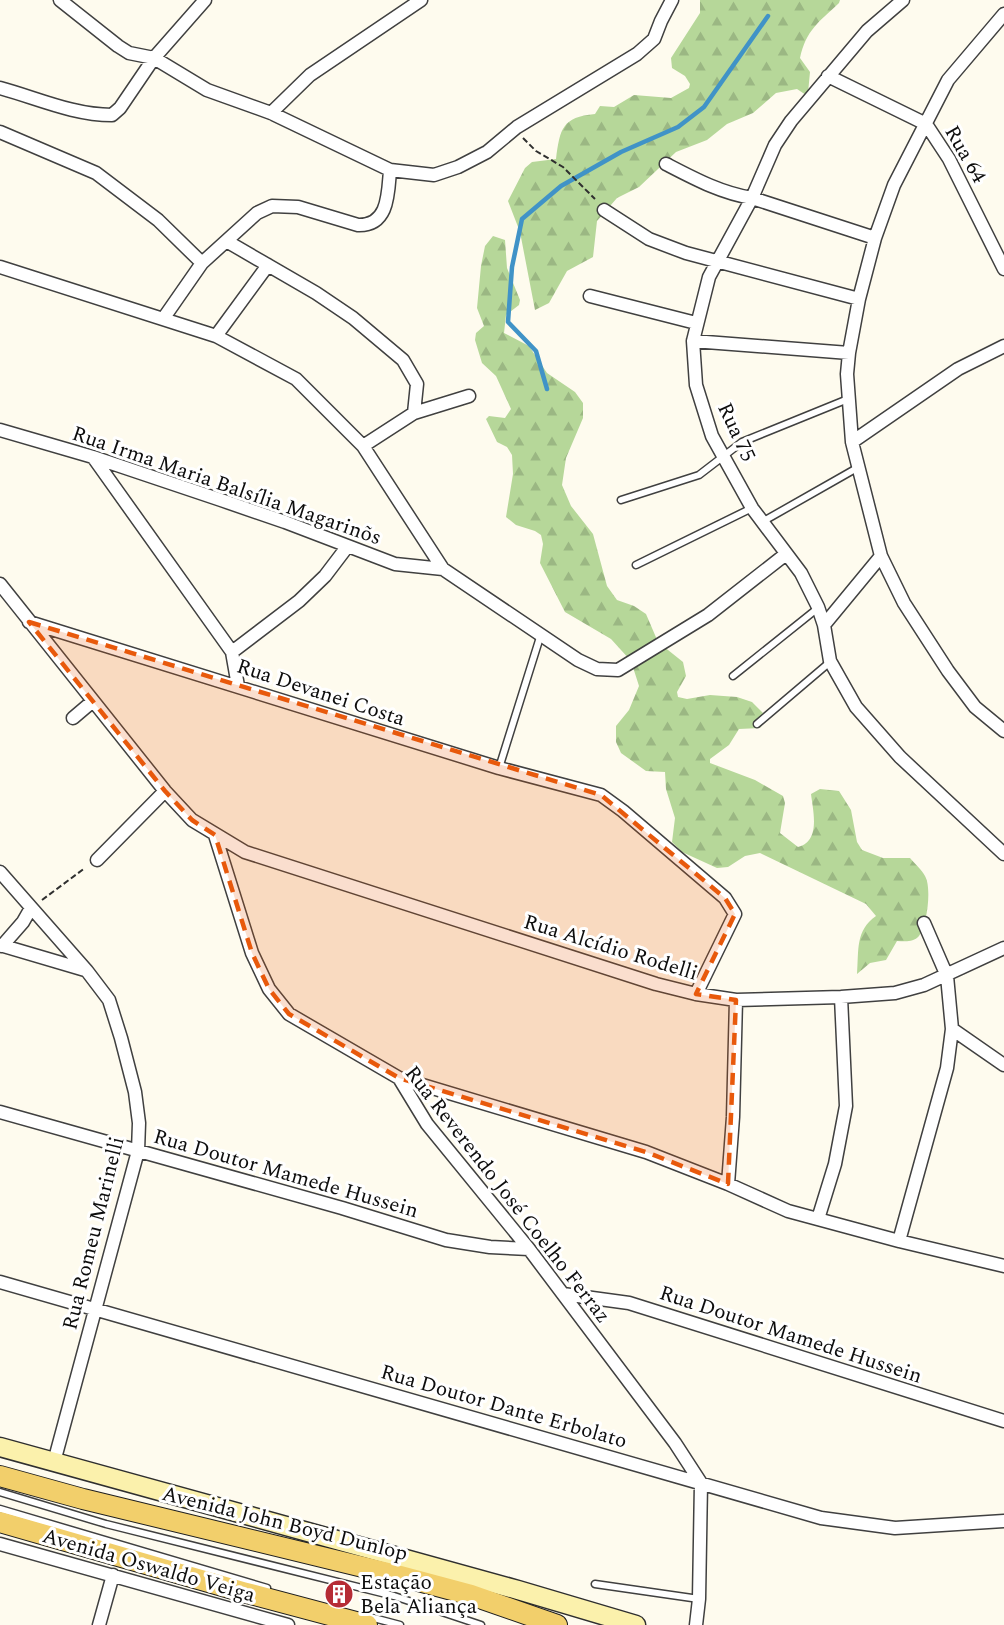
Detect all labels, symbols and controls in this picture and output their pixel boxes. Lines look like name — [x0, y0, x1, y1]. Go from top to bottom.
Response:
street label: Rua 64 — [936, 120, 995, 190]
street label: Rua 75 — [708, 397, 764, 467]
street label: Rua Irma Maria Balsília Magarinõs — [68, 418, 386, 554]
street label: Rua Devanei Costa — [232, 651, 410, 735]
street label: Rua Alcídio Rodelli — [520, 906, 702, 990]
street label: Rua Reverendo José Coelho Ferraz — [396, 1059, 618, 1330]
street label: Rua Doutor Mamede Hussein — [149, 1121, 422, 1227]
street label: Rua Romeu Marinelli — [54, 1133, 133, 1333]
street label: Rua Doutor Mamede Hussein — [655, 1277, 926, 1393]
street label: Rua Doutor Dante Erbolato — [377, 1356, 631, 1457]
street label: Avenida John Boyd Dunlop — [159, 1478, 411, 1570]
street label: Avenida Oswaldo Veiga — [38, 1520, 260, 1612]
place label: Estação Bela Aliança — [360, 1567, 478, 1623]
building icon: Estação Bela Aliança — [323, 1578, 355, 1610]

